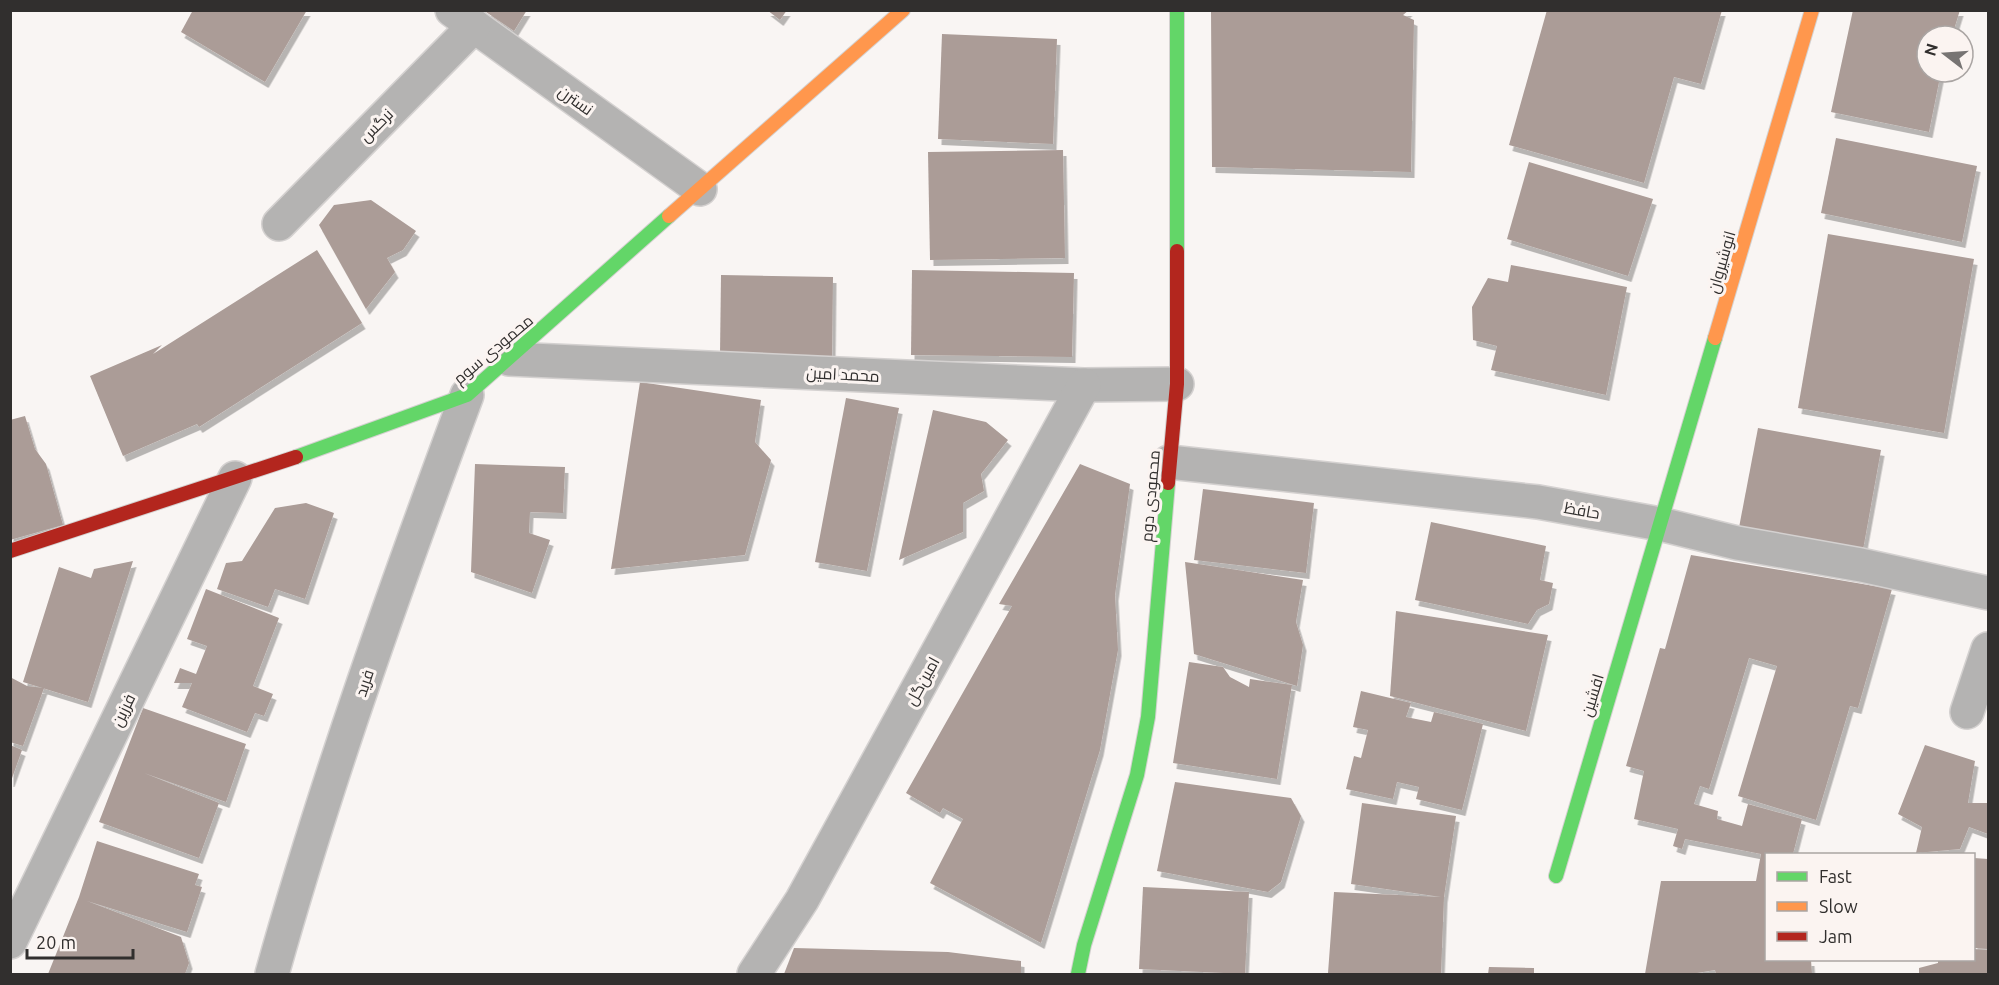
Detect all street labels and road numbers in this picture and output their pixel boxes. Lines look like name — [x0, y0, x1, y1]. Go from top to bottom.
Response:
street label: نسترن — [554, 81, 597, 120]
street label: نرگس — [356, 105, 398, 147]
street label: انوشیروان — [1703, 229, 1740, 296]
street label: محمودی سوم — [450, 311, 538, 390]
street label: محمد امین — [806, 363, 880, 387]
street label: محمودی دوم — [1137, 449, 1166, 543]
street label: حافظ — [1563, 498, 1601, 522]
street label: امین‌گل — [901, 654, 944, 709]
street label: فرید — [351, 667, 378, 699]
street label: افشین — [1577, 671, 1609, 719]
street label: فرزین — [107, 691, 140, 730]

